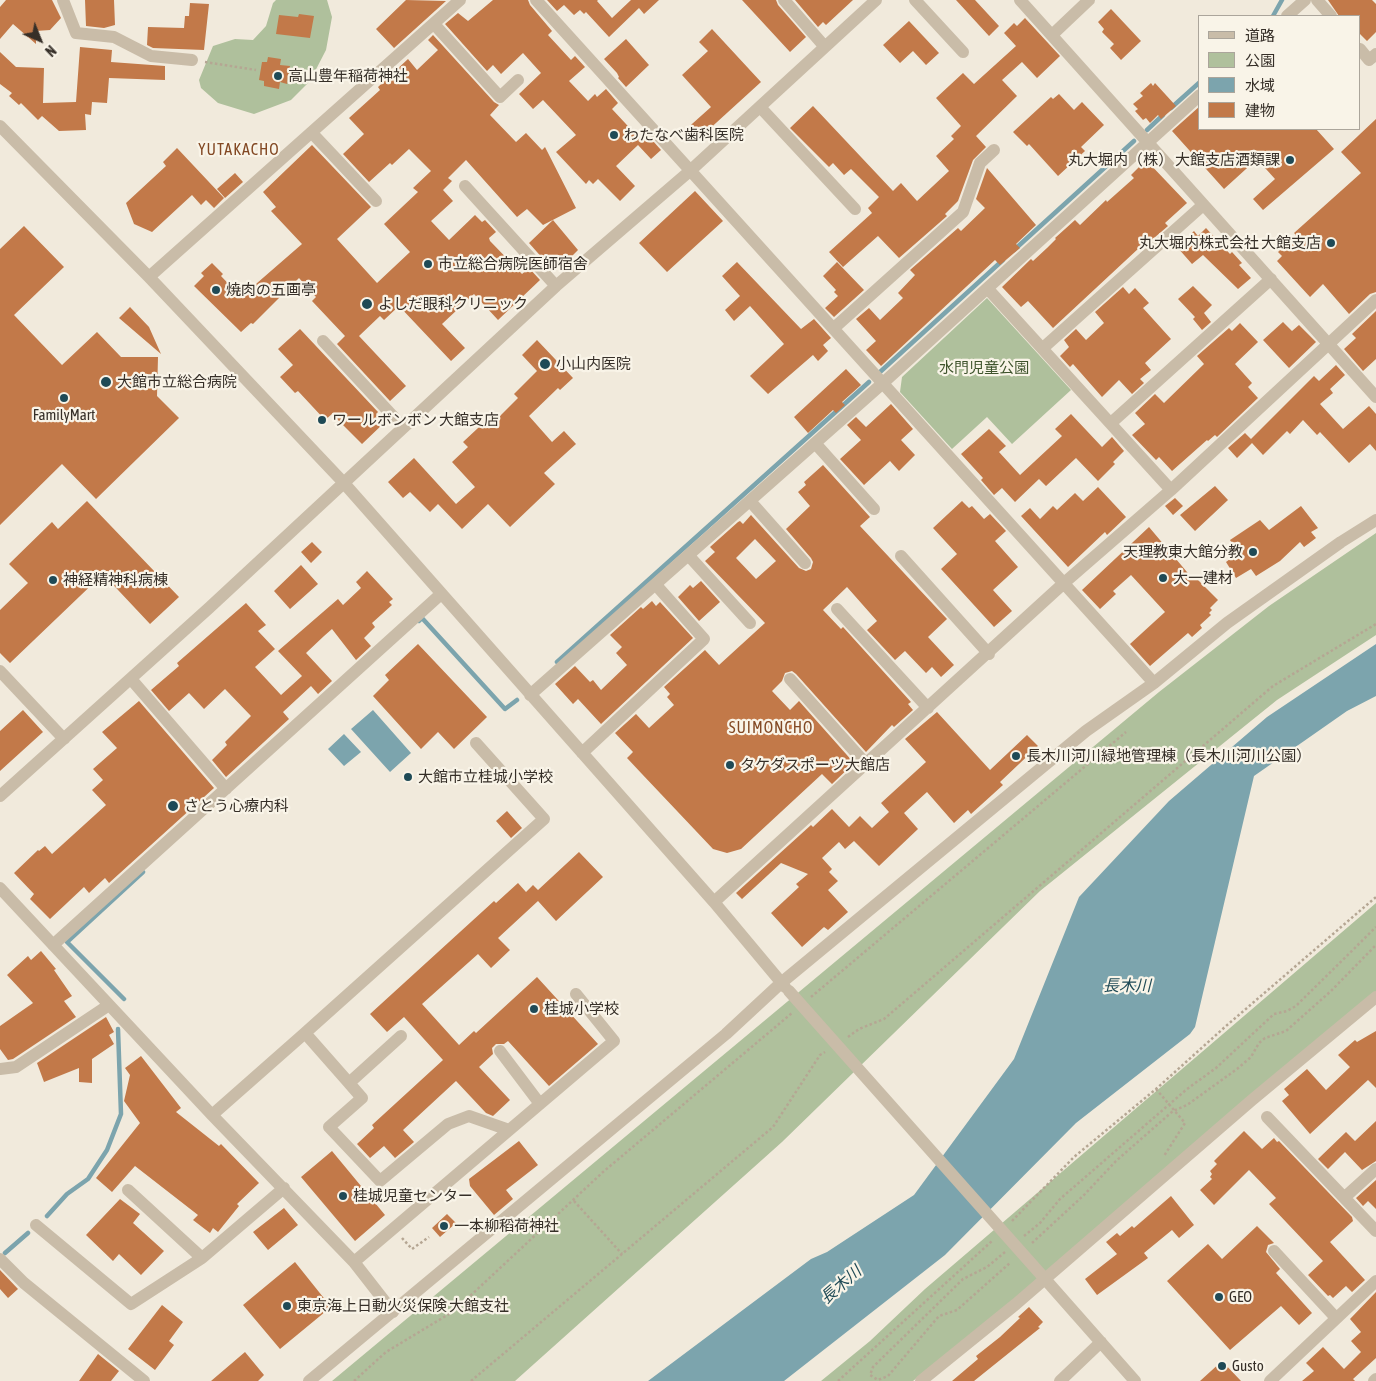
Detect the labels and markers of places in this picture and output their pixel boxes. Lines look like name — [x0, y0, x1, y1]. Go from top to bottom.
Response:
place label: 高山豊年稲荷神社 — [288, 67, 408, 85]
marker: 高山豊年稲荷神社 — [272, 70, 284, 82]
place label: わたなべ歯科医院 — [624, 126, 744, 144]
marker: わたなべ歯科医院 — [608, 129, 620, 141]
place label: 丸大堀内（株） 大館支店酒類課 — [1068, 151, 1280, 169]
marker: 丸大堀内（株） 大館支店酒類課 — [1284, 154, 1296, 166]
place label: 丸大堀内株式会社 大館支店 — [1139, 234, 1321, 252]
marker: 丸大堀内株式会社 大館支店 — [1325, 237, 1337, 249]
place label: 市立総合病院医師宿舎 — [438, 255, 588, 273]
marker: 市立総合病院医師宿舎 — [422, 258, 434, 270]
place label: 焼肉の五画亭 — [226, 281, 316, 299]
marker: 焼肉の五画亭 — [210, 284, 222, 296]
place label: よしだ眼科クリニック — [378, 295, 528, 313]
marker: よしだ眼科クリニック — [360, 297, 374, 311]
place label: 小山内医院 — [556, 355, 631, 373]
marker: 小山内医院 — [538, 357, 552, 371]
place label: 大館市立総合病院 — [117, 373, 237, 391]
marker: 大館市立総合病院 — [99, 375, 113, 389]
marker: FamilyMart — [58, 392, 70, 404]
place label: FamilyMart — [33, 406, 95, 424]
place label: ワールボンボン 大館支店 — [332, 411, 499, 429]
marker: ワールボンボン 大館支店 — [316, 414, 328, 426]
place label: 天理教東大館分教 — [1123, 543, 1243, 561]
marker: 天理教東大館分教 — [1247, 546, 1259, 558]
place label: 大一建材 — [1173, 569, 1233, 587]
place label: 神経精神科病棟 — [63, 571, 168, 589]
marker: 大一建材 — [1157, 572, 1169, 584]
marker: 神経精神科病棟 — [47, 574, 59, 586]
place label: 長木川河川緑地管理棟（長木川河川公園） — [1026, 747, 1311, 765]
marker: 長木川河川緑地管理棟（長木川河川公園） — [1010, 750, 1022, 762]
place label: タケダスポーツ大館店 — [740, 756, 890, 774]
marker: タケダスポーツ大館店 — [724, 759, 736, 771]
place label: 大館市立桂城小学校 — [418, 768, 553, 786]
marker: 大館市立桂城小学校 — [402, 771, 414, 783]
place label: さとう心療内科 — [184, 797, 289, 815]
marker: さとう心療内科 — [166, 799, 180, 813]
place label: 桂城小学校 — [544, 1000, 619, 1018]
marker: 桂城小学校 — [528, 1003, 540, 1015]
place label: 桂城児童センター — [353, 1187, 473, 1205]
marker: 桂城児童センター — [337, 1190, 349, 1202]
place label: 一本柳稻荷神社 — [454, 1217, 559, 1235]
marker: 一本柳稻荷神社 — [438, 1220, 450, 1232]
place label: GEO — [1229, 1288, 1252, 1306]
marker: GEO — [1213, 1291, 1225, 1303]
place label: 東京海上日動火災保険 大館支社 — [297, 1297, 509, 1315]
marker: 東京海上日動火災保険 大館支社 — [281, 1300, 293, 1312]
place label: Gusto — [1232, 1357, 1264, 1375]
marker: Gusto — [1216, 1360, 1228, 1372]

